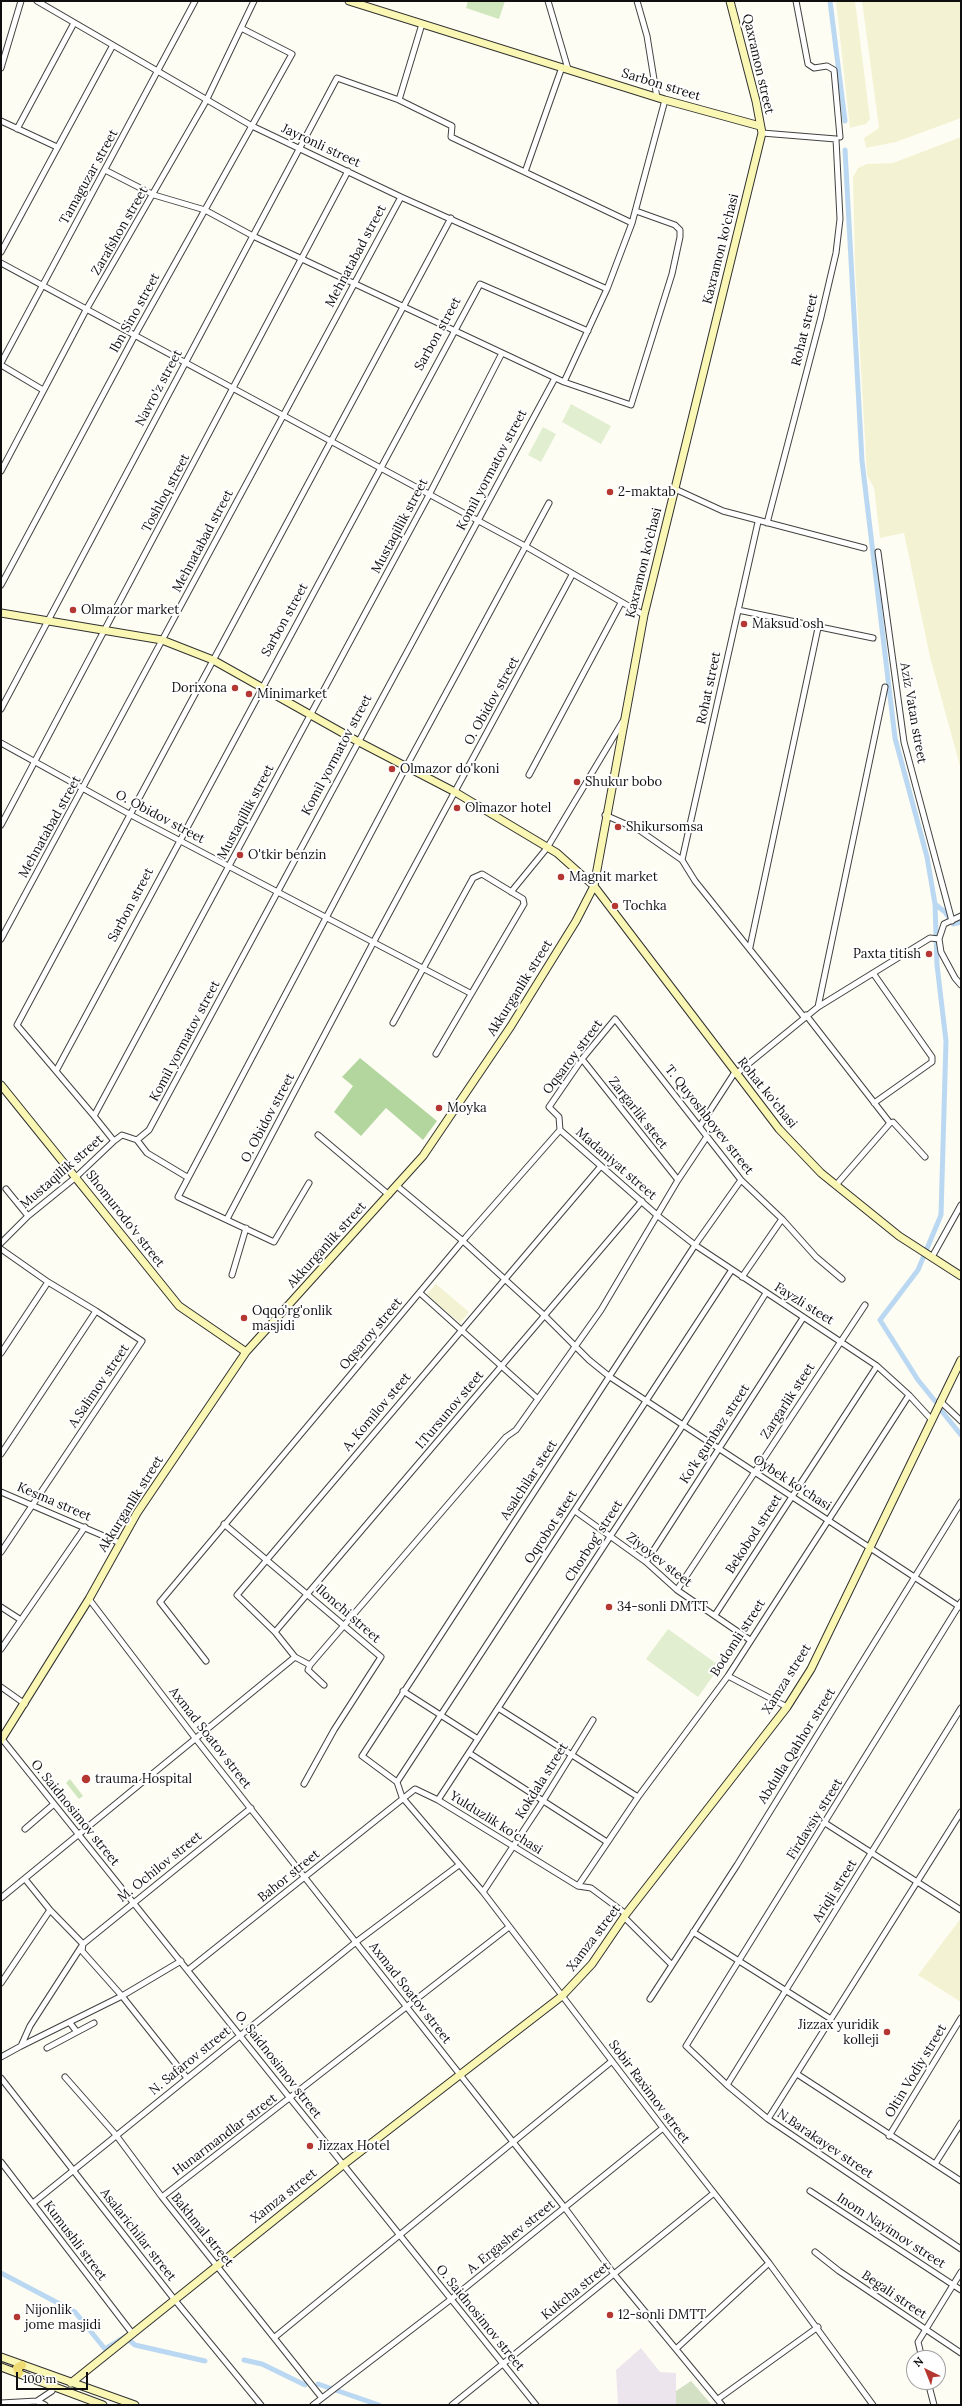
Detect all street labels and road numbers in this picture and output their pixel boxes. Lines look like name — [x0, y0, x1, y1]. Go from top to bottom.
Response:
street label: Qaxramon street — [739, 12, 777, 116]
street label: Sarbon street — [620, 66, 702, 104]
street label: Jayronli street — [279, 121, 363, 171]
street label: Tamaguzar street — [56, 127, 122, 227]
street label: Zarafshon street — [88, 184, 152, 278]
street label: Kaxramon ko'chasi — [700, 192, 742, 306]
street label: Mehnatаbаd street — [322, 202, 390, 310]
street label: Ibn Sino street — [107, 270, 163, 356]
street label: Rohat street — [788, 292, 822, 368]
street label: Sarbon street — [411, 294, 465, 374]
street label: Navro'z street — [132, 347, 186, 429]
street label: Komil yormatov street — [453, 407, 531, 533]
street label: Toshloq street — [139, 451, 193, 535]
street label: Mustaqillik street — [368, 476, 432, 576]
street label: Mehnatаbаd street — [169, 487, 237, 595]
street label: Kaxramon ko'chasi — [623, 506, 665, 620]
street label: Sarbon street — [258, 580, 312, 660]
street label: Rohat street — [694, 650, 724, 726]
street label: O. Obidov street — [461, 654, 523, 748]
street label: Aziz Vatan street — [896, 661, 930, 765]
street label: Komil yormatov street — [298, 692, 376, 818]
street label: Mustaqillik street — [214, 762, 278, 862]
street label: Mehnatаbаd street — [16, 773, 84, 881]
street label: O. Obidov street — [113, 787, 207, 847]
street label: Sarbon street — [105, 865, 157, 945]
street label: Akkurganlik street — [484, 937, 556, 1039]
street label: Komil yormatov street — [146, 978, 224, 1104]
street label: Oqsaroy street — [540, 1017, 606, 1097]
street label: Rohat ko'chasi — [734, 1055, 800, 1131]
street label: T. Quyoshboyev street — [661, 1062, 757, 1178]
street label: O. Obidov street — [238, 1071, 298, 1165]
street label: Zargarlik steet — [605, 1074, 671, 1152]
street label: Madaniyat street — [572, 1125, 660, 1203]
street label: Mustaqillik street — [17, 1132, 107, 1212]
street label: Shomurodo'v street — [82, 1167, 168, 1271]
street label: Akkurganlik street — [284, 1199, 370, 1291]
street label: Fayzli steet — [771, 1280, 837, 1328]
street label: Oqsaroy street — [336, 1295, 406, 1373]
street label: A.Salimov street — [65, 1341, 133, 1431]
street label: Zargarlik steet — [758, 1360, 818, 1442]
street label: I.Tursunov steet — [413, 1368, 487, 1452]
street label: A. Komilov steet — [340, 1370, 414, 1454]
street label: Ko'k gumbaz street — [677, 1381, 753, 1487]
street label: Asalchilar steet — [497, 1437, 561, 1523]
street label: Oybek ko'chasi — [750, 1452, 834, 1514]
street label: Akkurganlik street — [95, 1453, 167, 1555]
street label: Kesma street — [15, 1479, 93, 1525]
street label: Oqrobot steet — [521, 1487, 581, 1567]
street label: Bekobod street — [723, 1491, 785, 1577]
street label: Chorbog' street — [562, 1497, 626, 1585]
street label: Ziyoyev steet — [623, 1529, 695, 1591]
street label: Ilonchi street — [312, 1582, 384, 1646]
street label: Bodomli street — [707, 1596, 769, 1680]
street label: Xamza street — [759, 1641, 815, 1717]
street label: Axmad Soatov street — [165, 1684, 255, 1792]
street label: Abdulla Qahhor street — [755, 1685, 839, 1807]
street label: Kokdala street — [512, 1740, 572, 1822]
street label: O. Saidnosimov street — [27, 1757, 123, 1869]
street label: Firdavsiy street — [784, 1776, 846, 1862]
street label: Yulduzlik ko'chasi — [447, 1788, 545, 1858]
street label: M. Ochilov street — [115, 1828, 205, 1906]
street label: Bahor street — [255, 1846, 323, 1906]
street label: Ariqli street — [810, 1857, 860, 1925]
street label: Xamza street — [564, 1902, 624, 1974]
street label: Axmad Soatov street — [365, 1939, 455, 2047]
street label: O. Saidnosimov street — [231, 2008, 325, 2122]
street label: Oltin Vodiy street — [882, 2021, 950, 2121]
street label: N. Safarov street — [146, 2023, 234, 2099]
street label: Sobir Raximov street — [605, 2037, 693, 2147]
street label: Hunarmandlar street — [170, 2091, 280, 2179]
street label: N.Barakayev street — [774, 2106, 876, 2182]
street label: Xamza street — [248, 2165, 320, 2227]
street label: Asalarichilar street — [97, 2185, 179, 2285]
street label: Bakhmal street — [167, 2190, 237, 2270]
street label: Inom Nayimov street — [834, 2190, 948, 2272]
street label: A. Ergashev street — [464, 2197, 558, 2277]
street label: Kumushli street — [40, 2198, 110, 2284]
street label: Kukcha street — [539, 2259, 613, 2323]
street label: O. Saidnosimov street — [432, 2262, 528, 2374]
street label: Begali street — [858, 2268, 930, 2322]

